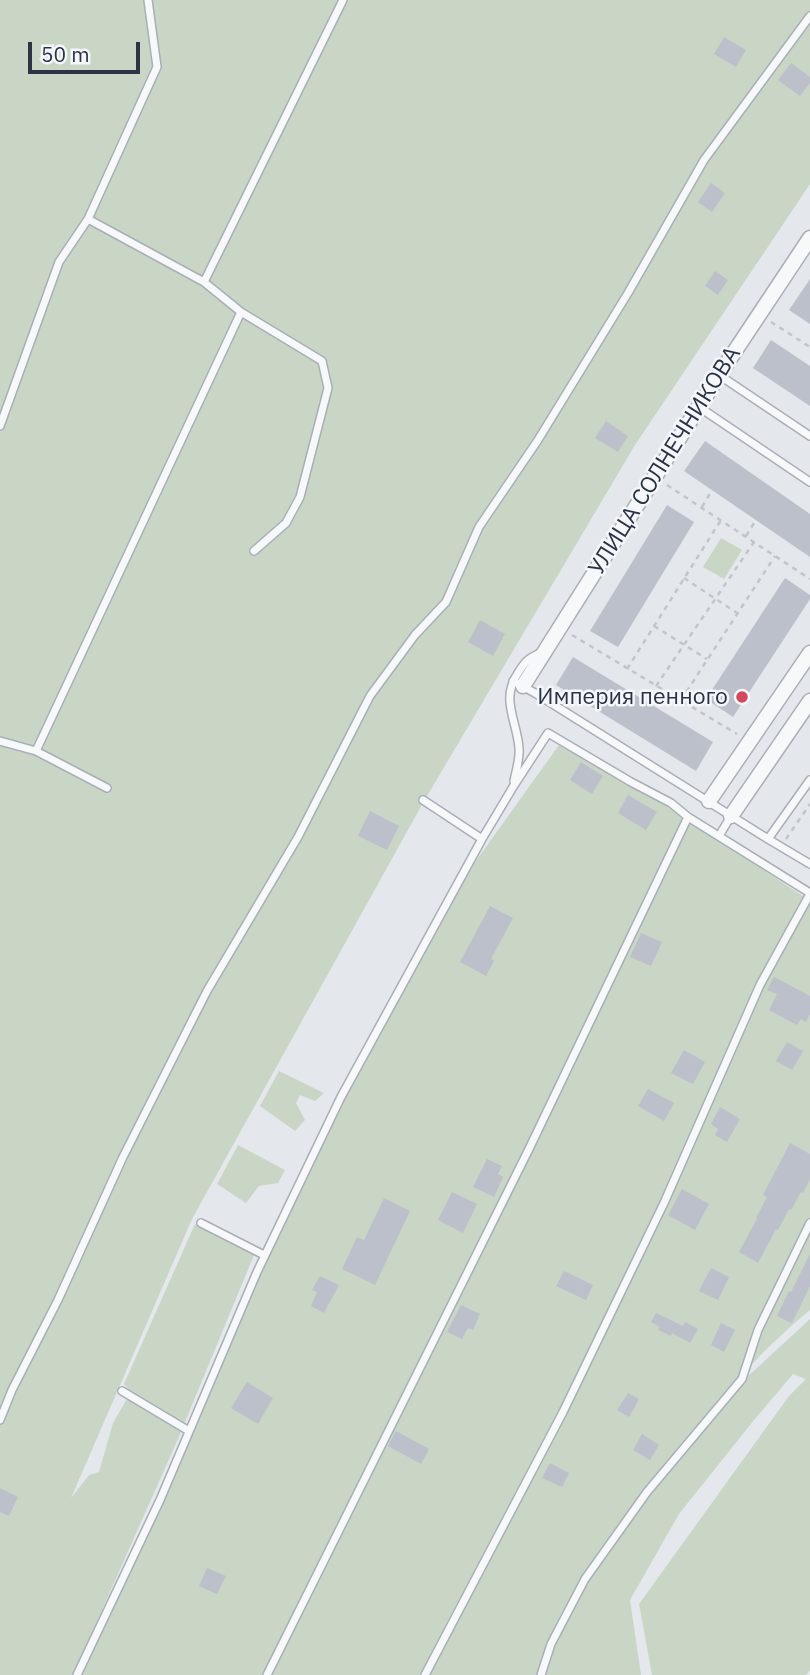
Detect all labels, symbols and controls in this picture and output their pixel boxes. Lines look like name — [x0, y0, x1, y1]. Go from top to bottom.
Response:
scale bar — [32, 28, 144, 72]
text: 50 m — [41, 40, 90, 68]
street label: УЛИЦА СОЛНЕЧНИКОВА — [583, 342, 747, 580]
place label: Империя пенного — [537, 683, 728, 711]
marker: Империя пенного — [734, 689, 750, 705]

